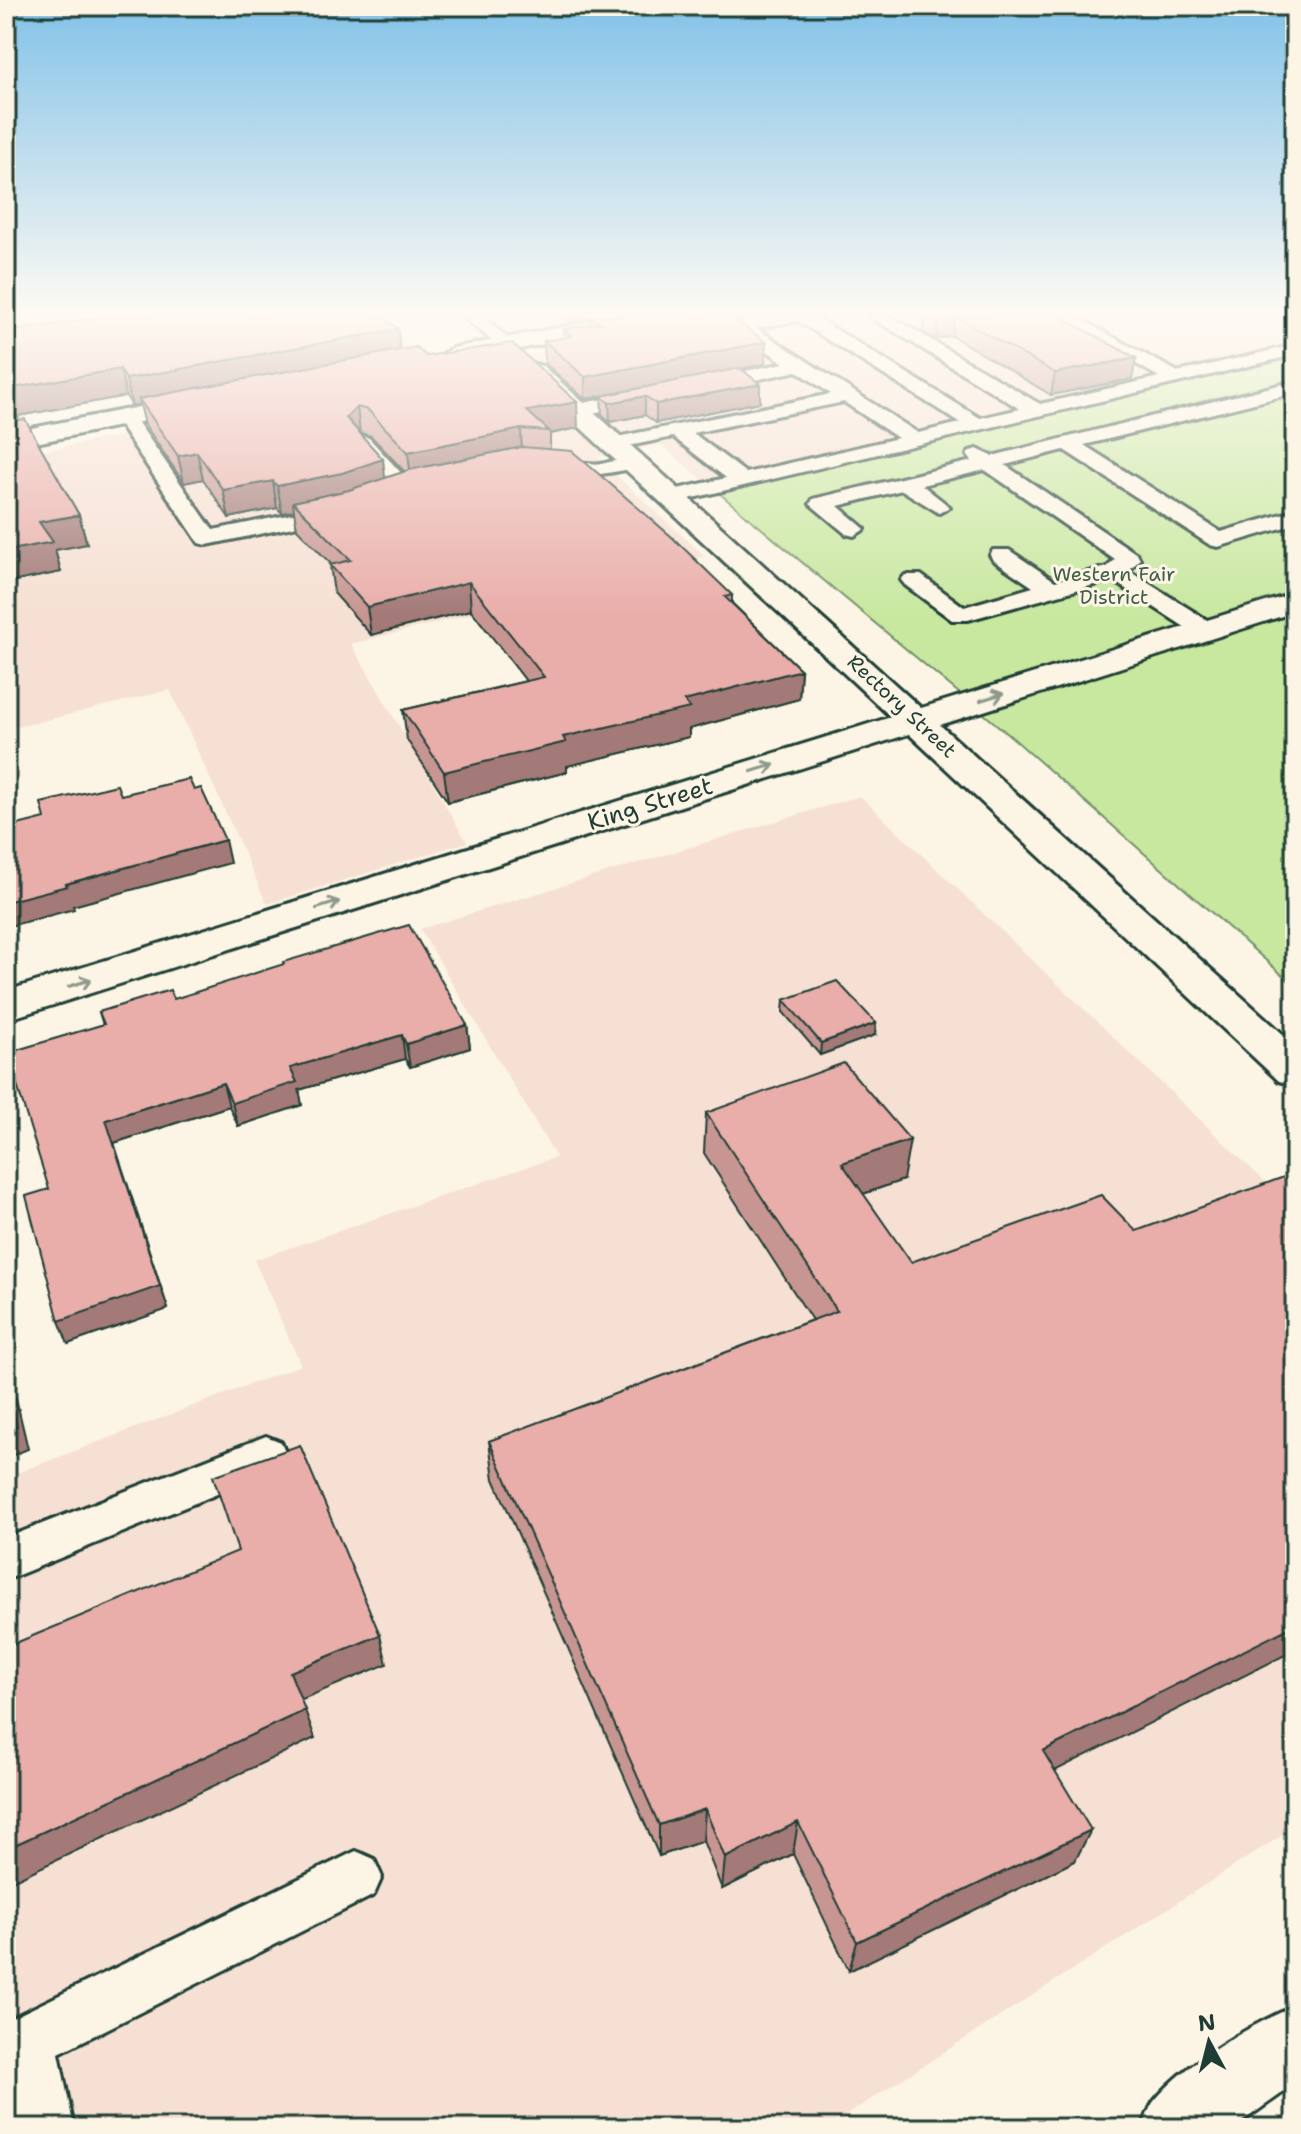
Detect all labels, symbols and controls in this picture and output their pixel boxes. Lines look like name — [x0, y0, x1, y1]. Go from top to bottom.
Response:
park label: Western Fair District — [1052, 561, 1176, 610]
street label: Rectory Street — [842, 649, 962, 763]
one-way arrow — [979, 689, 1004, 703]
one-way arrow — [750, 760, 776, 775]
street label: King Street — [583, 770, 717, 838]
one-way arrow — [315, 897, 341, 912]
one-way arrow — [67, 975, 93, 990]
north arrow — [1169, 2002, 1249, 2082]
text: N — [1196, 2007, 1217, 2038]

